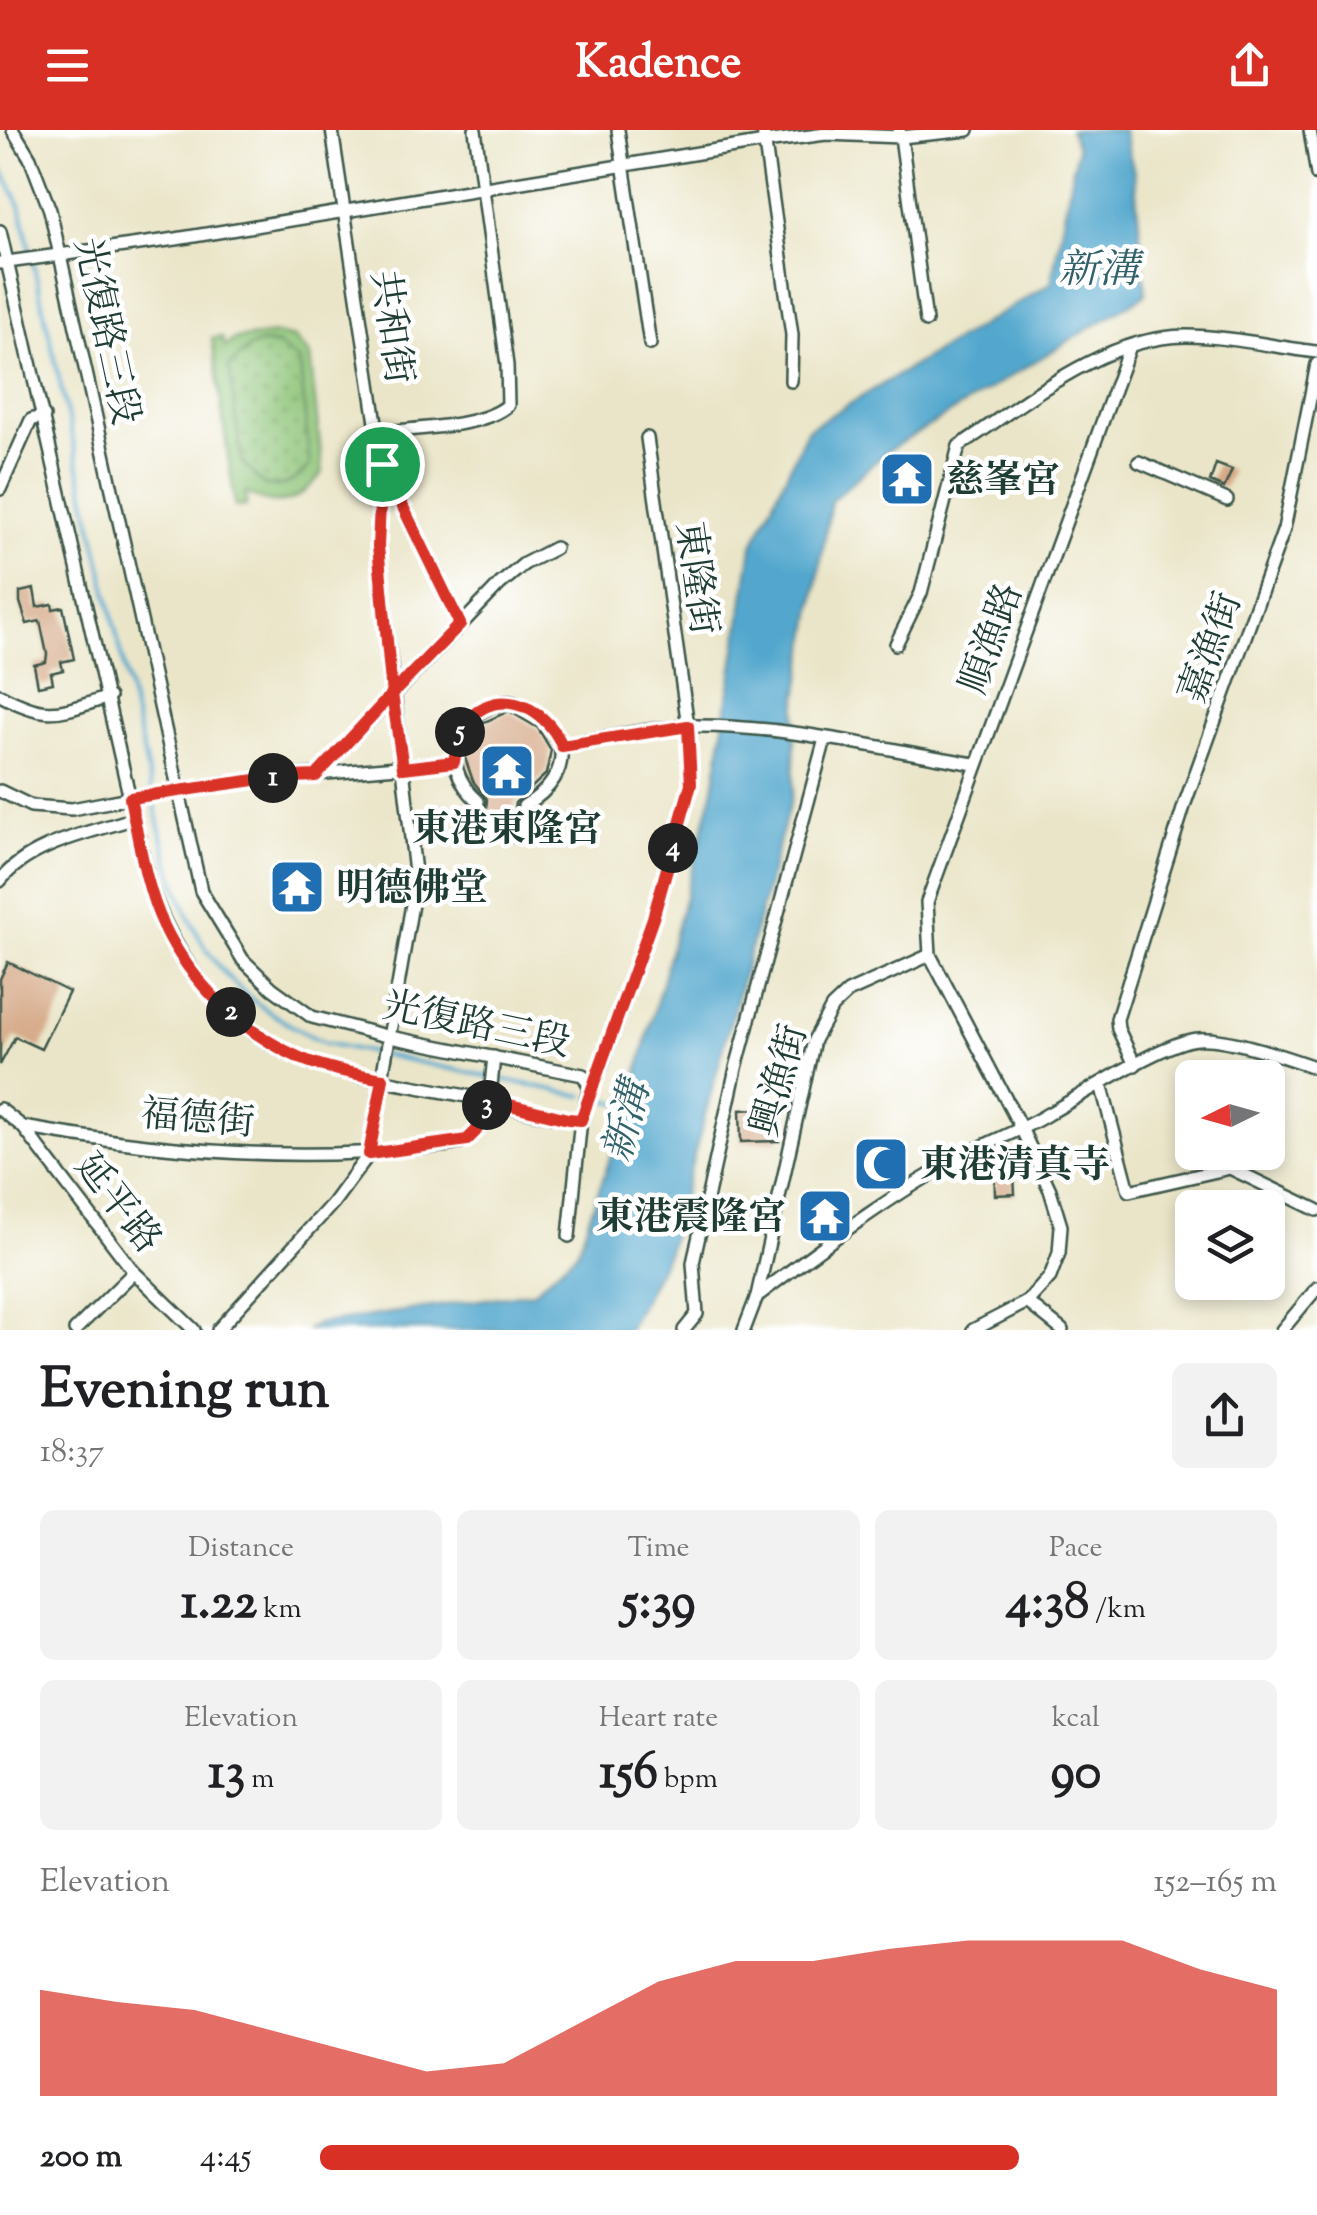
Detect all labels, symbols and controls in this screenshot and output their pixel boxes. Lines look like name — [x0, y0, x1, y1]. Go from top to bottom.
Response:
text: Kadence — [575, 33, 742, 98]
icon: menu — [40, 38, 95, 93]
icon: share — [1222, 38, 1277, 93]
street label: 光復路三段 — [58, 233, 150, 430]
water label: 新溝 — [1059, 244, 1145, 301]
street label: 共和街 — [354, 267, 424, 388]
pin — [340, 422, 425, 507]
icon: arrive — [355, 437, 410, 492]
temple icon: 慈峯宮 — [877, 449, 937, 509]
place label: 慈峯宮 — [946, 456, 1060, 510]
street label: 東隆街 — [659, 518, 729, 639]
street label: 順漁路 — [949, 577, 1039, 702]
street label: 嘉漁街 — [1168, 586, 1258, 711]
pin: 5 — [435, 707, 485, 757]
text: 5 — [455, 712, 465, 752]
temple icon: 東港東隆宮 — [477, 741, 537, 801]
pin: 1 — [248, 753, 298, 803]
text: 1 — [268, 758, 278, 798]
place label: 東港東隆宮 — [412, 805, 602, 859]
pin: 4 — [648, 823, 698, 873]
text: 4 — [666, 828, 680, 868]
temple icon: 明德佛堂 — [267, 857, 327, 917]
place label: 明德佛堂 — [336, 864, 488, 918]
street label: 光復路三段 — [378, 981, 575, 1073]
pin: 2 — [206, 987, 256, 1037]
text: 2 — [224, 992, 238, 1032]
street label: 興漁街 — [740, 1019, 824, 1143]
north arrow — [1175, 1060, 1285, 1170]
map controls — [1175, 1060, 1285, 1300]
water label: 新溝 — [591, 1070, 669, 1168]
pin: 3 — [462, 1080, 512, 1130]
text: 3 — [481, 1085, 493, 1125]
street label: 福德街 — [139, 1089, 257, 1153]
mosque icon: 東港清真寺 — [851, 1134, 911, 1194]
place label: 東港清真寺 — [920, 1141, 1110, 1195]
street label: 延平路 — [59, 1143, 172, 1266]
temple icon: 東港震隆宮 — [795, 1186, 855, 1246]
button: layers — [1175, 1190, 1285, 1300]
place label: 東港震隆宮 — [596, 1193, 786, 1247]
text: Evening run — [40, 1353, 329, 1432]
button: share — [1172, 1363, 1277, 1468]
text: 18:37 — [40, 1430, 104, 1476]
text: Distance — [188, 1529, 294, 1569]
text: Time — [627, 1529, 690, 1569]
text: Pace — [1049, 1529, 1103, 1569]
text: 1.22 — [181, 1569, 257, 1641]
text: 5:39 — [621, 1569, 696, 1641]
text: 4:38 — [1006, 1569, 1089, 1641]
text: km — [257, 1590, 302, 1630]
text: /km — [1089, 1590, 1146, 1630]
text: Elevation — [184, 1699, 298, 1739]
text: Heart rate — [599, 1699, 718, 1739]
text: kcal — [1052, 1699, 1100, 1739]
text: 13 — [208, 1739, 245, 1811]
text: 156 — [599, 1739, 658, 1811]
text: 90 — [1050, 1739, 1101, 1811]
text: m — [245, 1760, 274, 1800]
text: bpm — [658, 1760, 718, 1800]
text: Elevation — [40, 1860, 170, 1906]
text: 152–165 m — [1154, 1860, 1277, 1906]
text: 200 m — [40, 2135, 122, 2181]
text: 4:45 — [200, 2135, 252, 2181]

